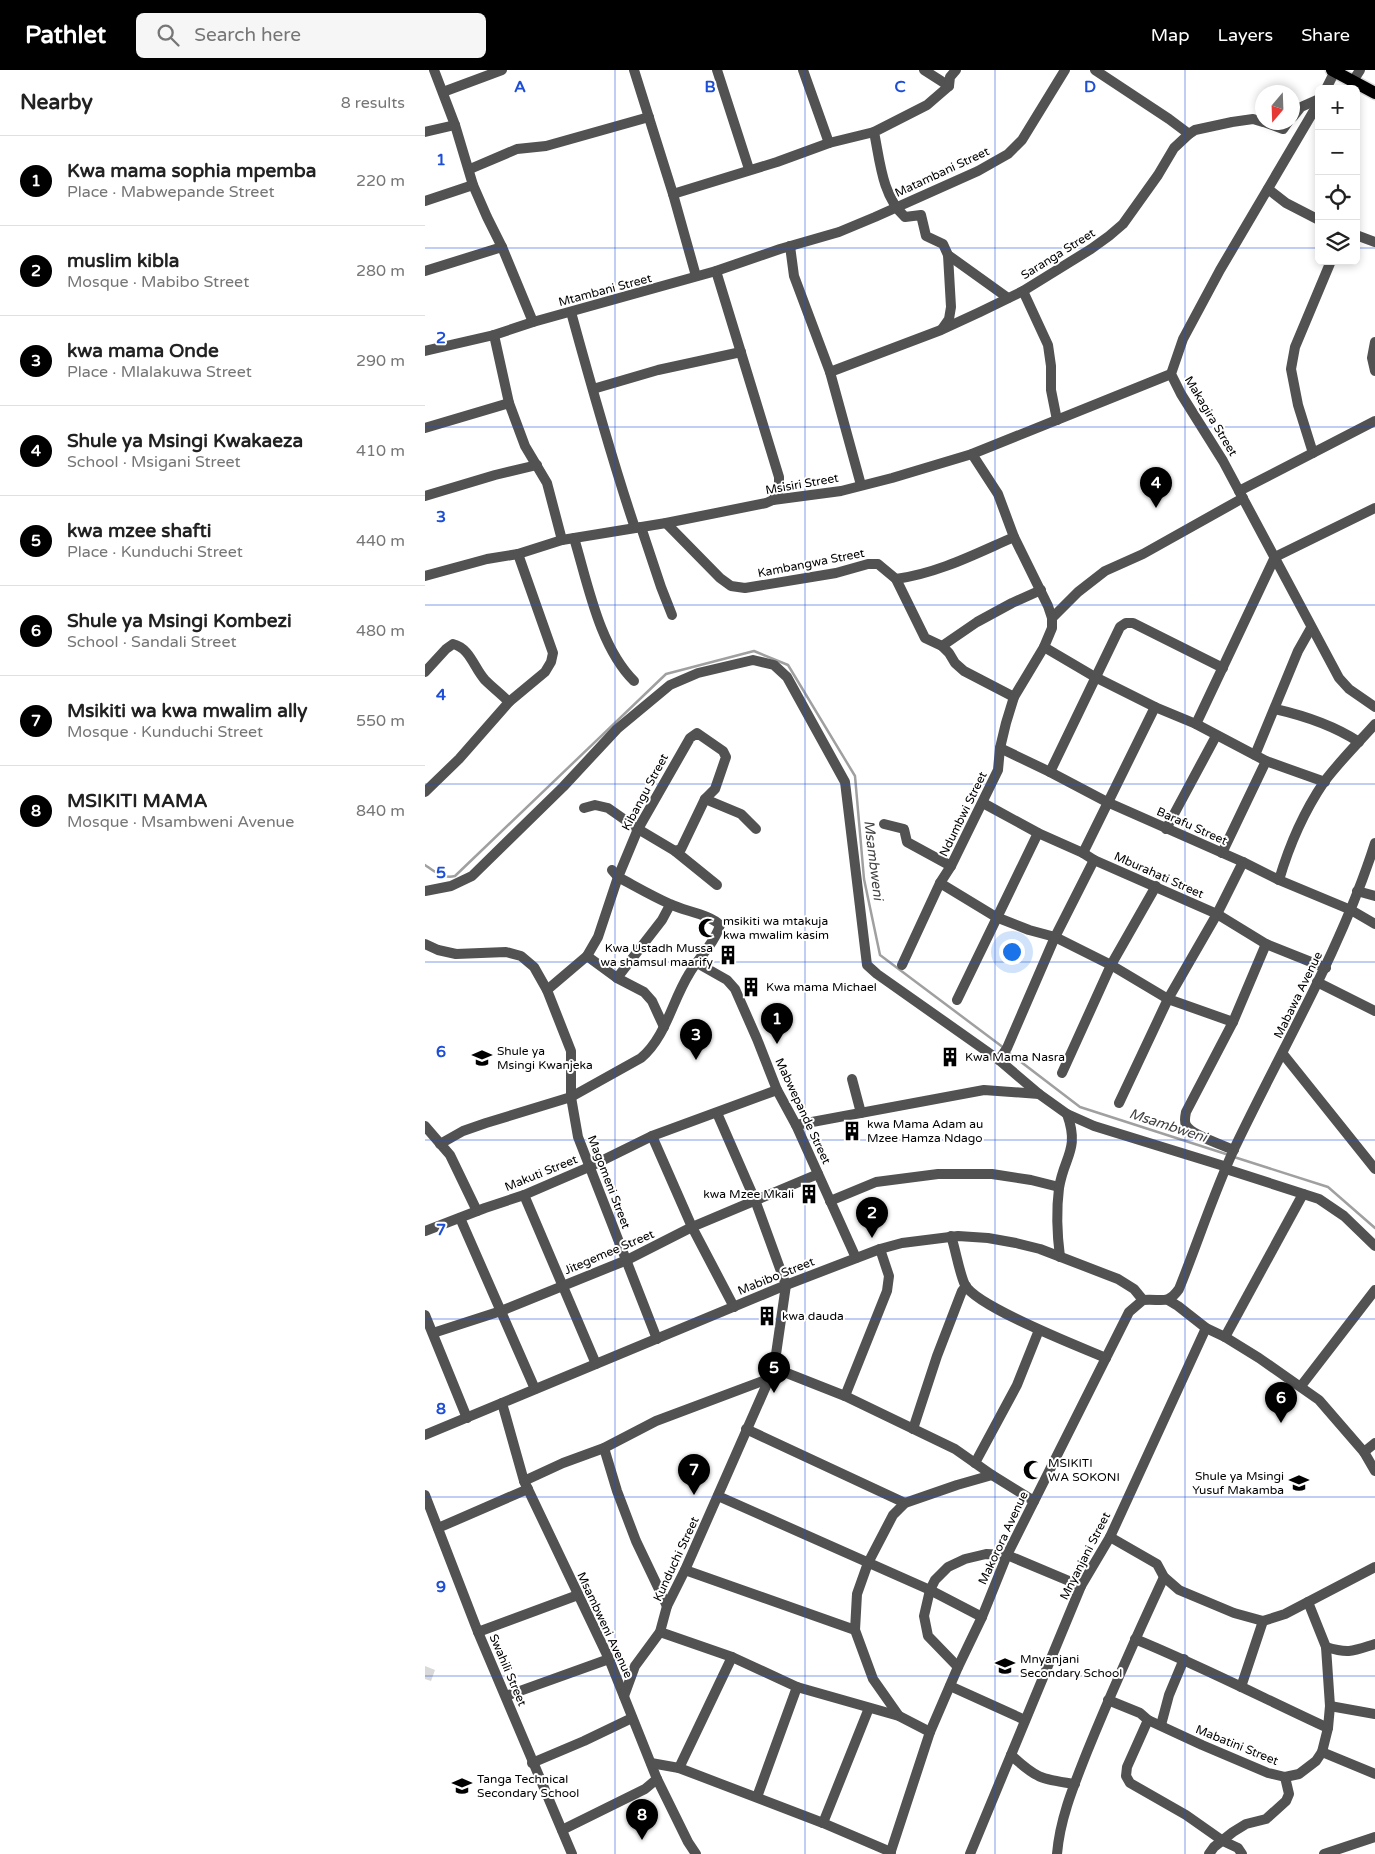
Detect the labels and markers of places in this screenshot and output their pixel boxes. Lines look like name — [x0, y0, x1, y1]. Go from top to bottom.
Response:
pin: 4 — [1140, 467, 1172, 508]
place label: msikiti wa mtakuja kwa mwalim kasim — [723, 914, 829, 942]
mosque icon: msikiti wa mtakuja kwa mwalim kasim — [697, 917, 719, 939]
place label: Kwa Ustadh Mussa wa shamsul maarify — [601, 941, 714, 969]
building icon: Kwa Ustadh Mussa wa shamsul maarify — [717, 944, 739, 966]
building icon: Kwa mama Michael — [740, 976, 762, 998]
place label: Kwa mama Michael — [766, 980, 877, 994]
pin: 1 — [761, 1003, 793, 1044]
pin: 3 — [680, 1019, 712, 1060]
place label: Shule ya Msingi Kwanjeka — [497, 1044, 593, 1072]
building icon: Kwa Mama Nasra — [939, 1046, 961, 1068]
school or university icon: Shule ya Msingi Kwanjeka — [471, 1047, 493, 1069]
place label: Kwa Mama Nasra — [965, 1050, 1065, 1064]
place label: kwa Mama Adam au Mzee Hamza Ndago — [867, 1117, 983, 1145]
building icon: kwa Mama Adam au Mzee Hamza Ndago — [841, 1120, 863, 1142]
building icon: kwa Mzee Mkali — [798, 1183, 820, 1205]
place label: kwa Mzee Mkali — [703, 1187, 794, 1201]
pin: 2 — [856, 1197, 888, 1238]
building icon: kwa dauda — [756, 1305, 778, 1327]
place label: kwa dauda — [782, 1309, 844, 1323]
pin: 5 — [758, 1352, 790, 1393]
pin: 6 — [1265, 1382, 1297, 1423]
pin: 7 — [678, 1454, 710, 1495]
place label: MSIKITI WA SOKONI — [1048, 1456, 1120, 1484]
mosque icon: MSIKITI WA SOKONI — [1022, 1459, 1044, 1481]
place label: Shule ya Msingi Yusuf Makamba — [1192, 1469, 1284, 1497]
school or university icon: Shule ya Msingi Yusuf Makamba — [1288, 1472, 1310, 1494]
place label: Mnyanjani Secondary School — [1020, 1652, 1122, 1680]
school or university icon: Mnyanjani Secondary School — [994, 1655, 1016, 1677]
place label: Tanga Technical Secondary School — [477, 1772, 579, 1800]
school or university icon: Tanga Technical Secondary School — [451, 1775, 473, 1797]
pin: 8 — [626, 1799, 658, 1840]

